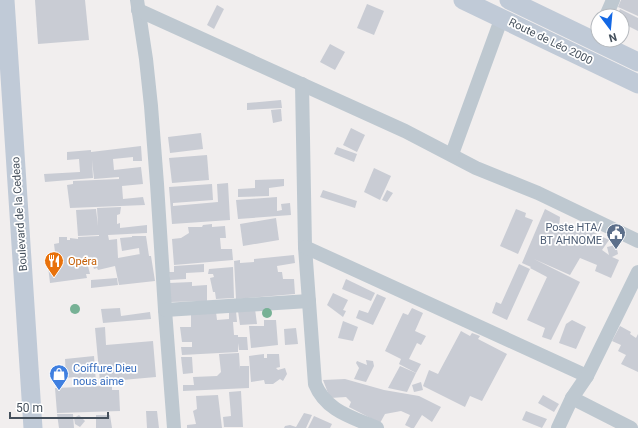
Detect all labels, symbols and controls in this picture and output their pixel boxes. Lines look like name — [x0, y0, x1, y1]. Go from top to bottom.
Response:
north arrow — [590, 8, 630, 48]
street label: Route de Léo 2000 — [507, 16, 595, 67]
text: N — [607, 30, 618, 45]
street label: Boulevard de la Cedeao — [9, 156, 30, 272]
place label: Poste HTA/ BT AHNOME — [540, 221, 602, 247]
public building icon: Poste HTA/ BT AHNOME — [605, 222, 627, 250]
restaurant icon: Opéra — [43, 250, 65, 278]
place label: Opéra — [68, 255, 97, 268]
place label: Coiffure Dieu nous aime — [73, 362, 137, 388]
shop icon: Coiffure Dieu nous aime — [48, 363, 70, 391]
scale bar — [10, 394, 108, 420]
text: 50 m — [16, 401, 43, 415]

